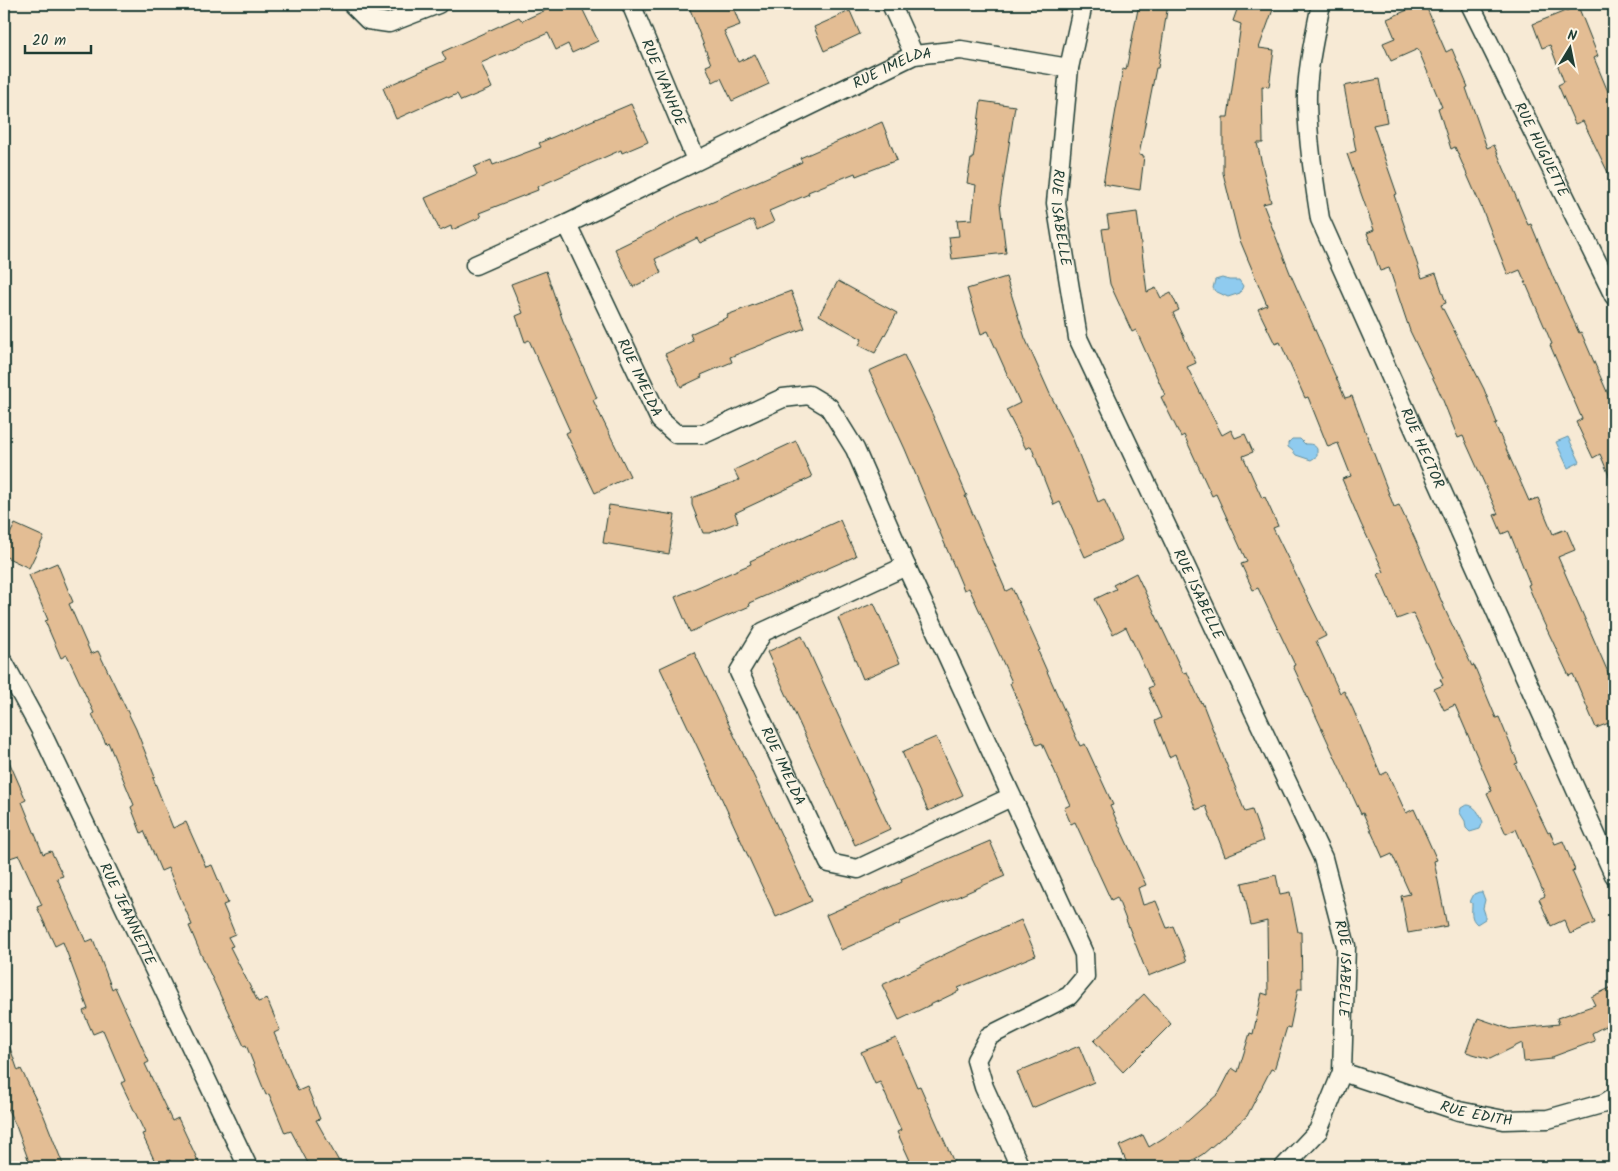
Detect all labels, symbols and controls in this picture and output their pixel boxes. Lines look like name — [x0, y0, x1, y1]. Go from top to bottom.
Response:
scale bar — [25, 22, 91, 54]
north arrow — [1546, 22, 1596, 72]
text: N — [1566, 25, 1579, 48]
text: 20 m — [32, 29, 66, 53]
street label: RUE IVANHOE — [634, 36, 692, 131]
street label: RUE IMELDA — [849, 42, 933, 96]
street label: RUE HUGUETTE — [1507, 98, 1575, 202]
street label: RUE ISABELLE — [1043, 168, 1077, 269]
street label: RUE IMELDA — [610, 335, 668, 421]
street label: RUE HECTOR — [1393, 404, 1450, 493]
street label: RUE ISABELLE — [1166, 545, 1230, 645]
street label: RUE IMELDA — [753, 723, 811, 810]
street label: RUE JEANNETTE — [92, 859, 162, 971]
street label: RUE ISABELLE — [1327, 917, 1357, 1019]
street label: RUE ÉDITH — [1437, 1094, 1513, 1133]

